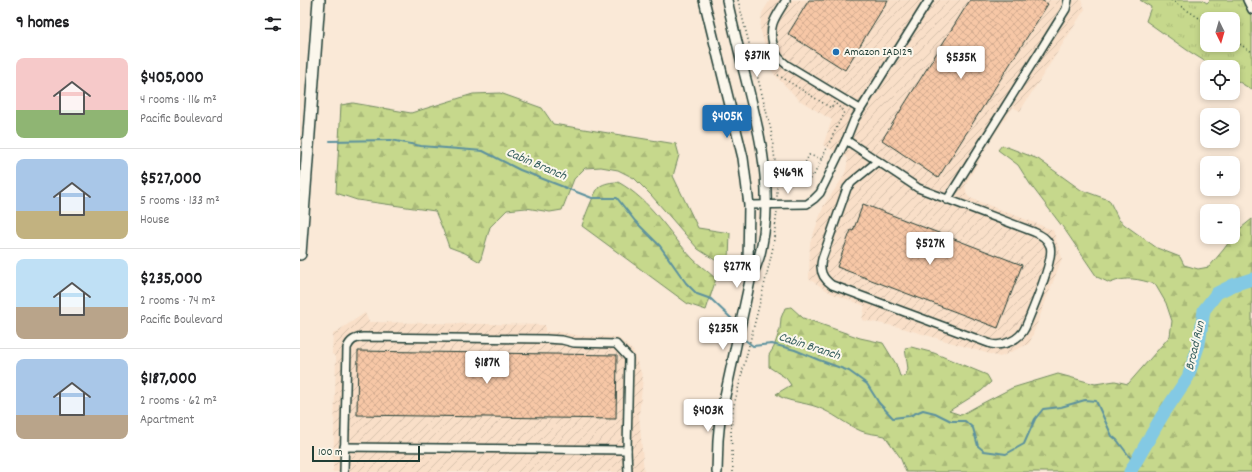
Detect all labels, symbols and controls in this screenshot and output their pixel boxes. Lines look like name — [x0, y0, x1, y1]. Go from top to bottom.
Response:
text: 9 homes — [16, 12, 69, 36]
north arrow — [1200, 12, 1240, 52]
map controls — [1200, 12, 1240, 244]
icon: filters — [262, 13, 284, 35]
pin: $371K — [729, 44, 785, 78]
place label: Amazon IAD129 — [844, 44, 912, 61]
pin: $535K — [933, 46, 989, 80]
text: $371K — [744, 47, 770, 66]
marker: Amazon IAD129 — [831, 47, 841, 57]
text: $535K — [946, 49, 976, 68]
button: locate — [1200, 60, 1240, 100]
text: $405,000 — [140, 67, 204, 91]
icon: home — [48, 74, 96, 122]
text: 4 rooms · 116 m² — [140, 91, 217, 110]
pin: $405K — [699, 105, 755, 139]
text: $405K — [711, 108, 743, 127]
button: layers — [1200, 108, 1240, 148]
text: Pacific Boulevard — [140, 110, 223, 129]
water label: Cabin Branch — [503, 144, 570, 187]
button: + — [1200, 156, 1240, 196]
pin: $469K — [760, 161, 816, 195]
text: $469K — [773, 164, 803, 183]
text: $527,000 — [140, 168, 201, 192]
icon: home — [48, 175, 96, 223]
text: 5 rooms · 133 m² — [140, 192, 220, 211]
button: − — [1200, 204, 1240, 244]
text: House — [140, 211, 169, 230]
pin: $527K — [902, 232, 958, 266]
text: $527K — [915, 235, 945, 254]
pin: $277K — [709, 255, 765, 289]
text: $277K — [723, 258, 751, 277]
text: $235,000 — [140, 268, 203, 292]
icon: home — [48, 275, 96, 323]
text: 2 rooms · 74 m² — [140, 292, 215, 311]
text: Pacific Boulevard — [140, 311, 223, 330]
pin: $235K — [695, 317, 751, 351]
water label: Broad Run — [1181, 319, 1211, 372]
text: $235K — [708, 320, 738, 339]
water label: Cabin Branch — [776, 328, 843, 366]
pin: $187K — [459, 351, 515, 385]
text: $187K — [474, 354, 500, 373]
text: $187,000 — [140, 368, 197, 392]
icon: home — [48, 375, 96, 423]
text: 2 rooms · 62 m² — [140, 392, 217, 411]
pin: $403K — [680, 399, 736, 433]
text: $403K — [693, 402, 723, 421]
text: Apartment — [140, 411, 194, 430]
scale bar — [312, 444, 420, 463]
text: 100 m — [318, 445, 342, 461]

